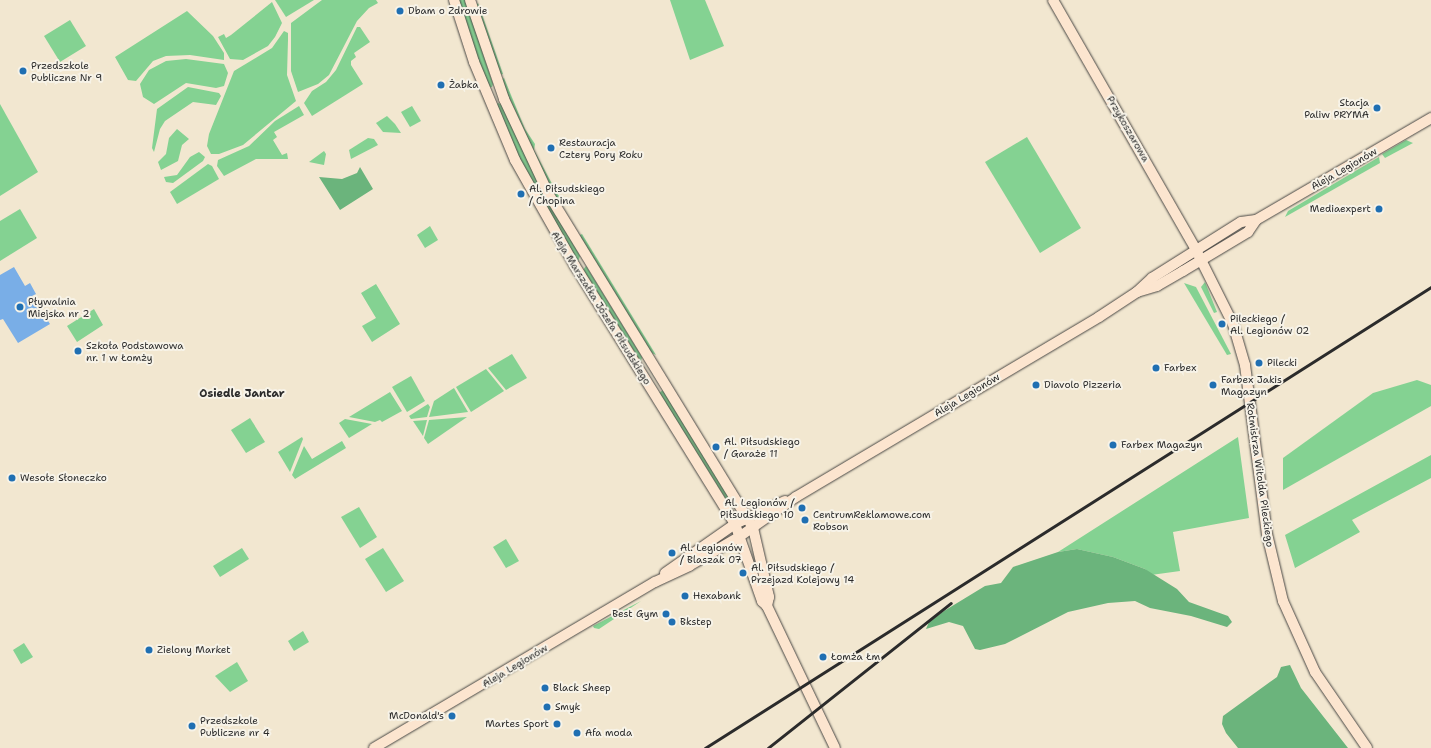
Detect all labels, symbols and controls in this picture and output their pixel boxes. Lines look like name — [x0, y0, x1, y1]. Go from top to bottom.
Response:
place label: Dbam o Zdrowie — [408, 5, 487, 17]
marker: Dbam o Zdrowie — [395, 6, 405, 16]
place label: Przedszkole Publiczne Nr 9 — [31, 59, 102, 82]
marker: Przedszkole Publiczne Nr 9 — [18, 66, 28, 76]
place label: Żabka — [449, 79, 479, 91]
marker: Żabka — [436, 80, 446, 90]
street label: Przykoszarowa — [1104, 94, 1152, 164]
place label: Stacja Paliw PRYMA — [1304, 96, 1369, 120]
marker: Stacja Paliw PRYMA — [1372, 103, 1382, 113]
place label: Restauracja Cztery Pory Roku — [559, 136, 643, 160]
marker: Restauracja Cztery Pory Roku — [546, 143, 556, 153]
street label: Aleja Legionów — [1309, 145, 1379, 193]
place label: Al. Piłsudskiego / Chopina — [529, 182, 605, 206]
marker: Al. Piłsudskiego / Chopina — [516, 189, 526, 199]
place label: Mediaexpert — [1310, 203, 1371, 215]
marker: Mediaexpert — [1374, 204, 1384, 214]
street label: Aleja Marszałka Józefa Piłsudskiego — [549, 229, 653, 387]
place label: Pływalnia Miejska nr 2 — [28, 295, 89, 318]
marker: Pływalnia Miejska nr 2 — [15, 302, 25, 312]
place label: Pileckiego / Al. Legionów 02 — [1230, 312, 1309, 336]
marker: Pileckiego / Al. Legionów 02 — [1217, 319, 1227, 329]
place label: Szkoła Podstawowa nr. 1 w Łomży — [86, 339, 184, 362]
marker: Szkoła Podstawowa nr. 1 w Łomży — [73, 346, 83, 356]
place label: Pilecki — [1267, 357, 1297, 369]
marker: Pilecki — [1254, 358, 1264, 368]
place label: Farbex — [1164, 362, 1196, 374]
marker: Farbex — [1151, 363, 1161, 373]
street label: Aleja Legionów — [932, 371, 1002, 419]
place label: Farbex Jakis Magazyn — [1221, 373, 1282, 396]
place label: Diavolo Pizzeria — [1044, 379, 1121, 391]
marker: Diavolo Pizzeria — [1031, 380, 1041, 390]
marker: Farbex Jakis Magazyn — [1208, 380, 1218, 390]
district label: Osiedle Jantar — [199, 387, 285, 401]
street label: Rotmistrza Witolda Pileckiego — [1244, 402, 1276, 548]
place label: Al. Piłsudskiego / Garaże 11 — [724, 435, 800, 458]
place label: Farbex Magazyn — [1121, 439, 1202, 451]
marker: Farbex Magazyn — [1108, 440, 1118, 450]
marker: Al. Piłsudskiego / Garaże 11 — [711, 442, 721, 452]
place label: Wesołe Słoneczko — [20, 472, 107, 484]
marker: Wesołe Słoneczko — [7, 473, 17, 483]
place label: Al. Legionów / Piłsudskiego 10 — [720, 496, 794, 520]
marker: Al. Legionów / Piłsudskiego 10 — [797, 503, 807, 513]
place label: CentrumReklamowe.com Robson — [813, 508, 931, 532]
marker: CentrumReklamowe.com Robson — [800, 515, 810, 525]
place label: Al. Legionów / Blaszak 07 — [680, 541, 742, 564]
marker: Al. Legionów / Blaszak 07 — [667, 548, 677, 558]
place label: Al. Piłsudskiego / Przejazd Kolejowy 14 — [751, 561, 854, 584]
marker: Al. Piłsudskiego / Przejazd Kolejowy 14 — [738, 568, 748, 578]
place label: Hexabank — [693, 590, 741, 602]
marker: Hexabank — [680, 591, 690, 601]
place label: Best Gym — [612, 608, 658, 620]
marker: Best Gym — [661, 609, 671, 619]
place label: Bkstep — [680, 616, 712, 628]
marker: Bkstep — [667, 617, 677, 627]
street label: Aleja Legionów — [480, 642, 550, 690]
place label: Zielony Market — [157, 644, 231, 656]
marker: Zielony Market — [144, 645, 154, 655]
place label: Łomża Łm — [831, 651, 880, 663]
marker: Łomża Łm — [818, 652, 828, 662]
place label: Black Sheep — [553, 682, 611, 694]
marker: Black Sheep — [540, 683, 550, 693]
place label: Smyk — [555, 701, 580, 713]
marker: Smyk — [542, 702, 552, 712]
place label: McDonald's — [389, 710, 444, 722]
marker: McDonald's — [447, 711, 457, 721]
place label: Przedszkole Publiczne nr 4 — [200, 714, 270, 738]
place label: Martes Sport — [485, 718, 549, 730]
marker: Martes Sport — [552, 719, 562, 729]
marker: Przedszkole Publiczne nr 4 — [187, 721, 197, 731]
place label: Afa moda — [585, 727, 632, 739]
marker: Afa moda — [572, 728, 582, 738]

